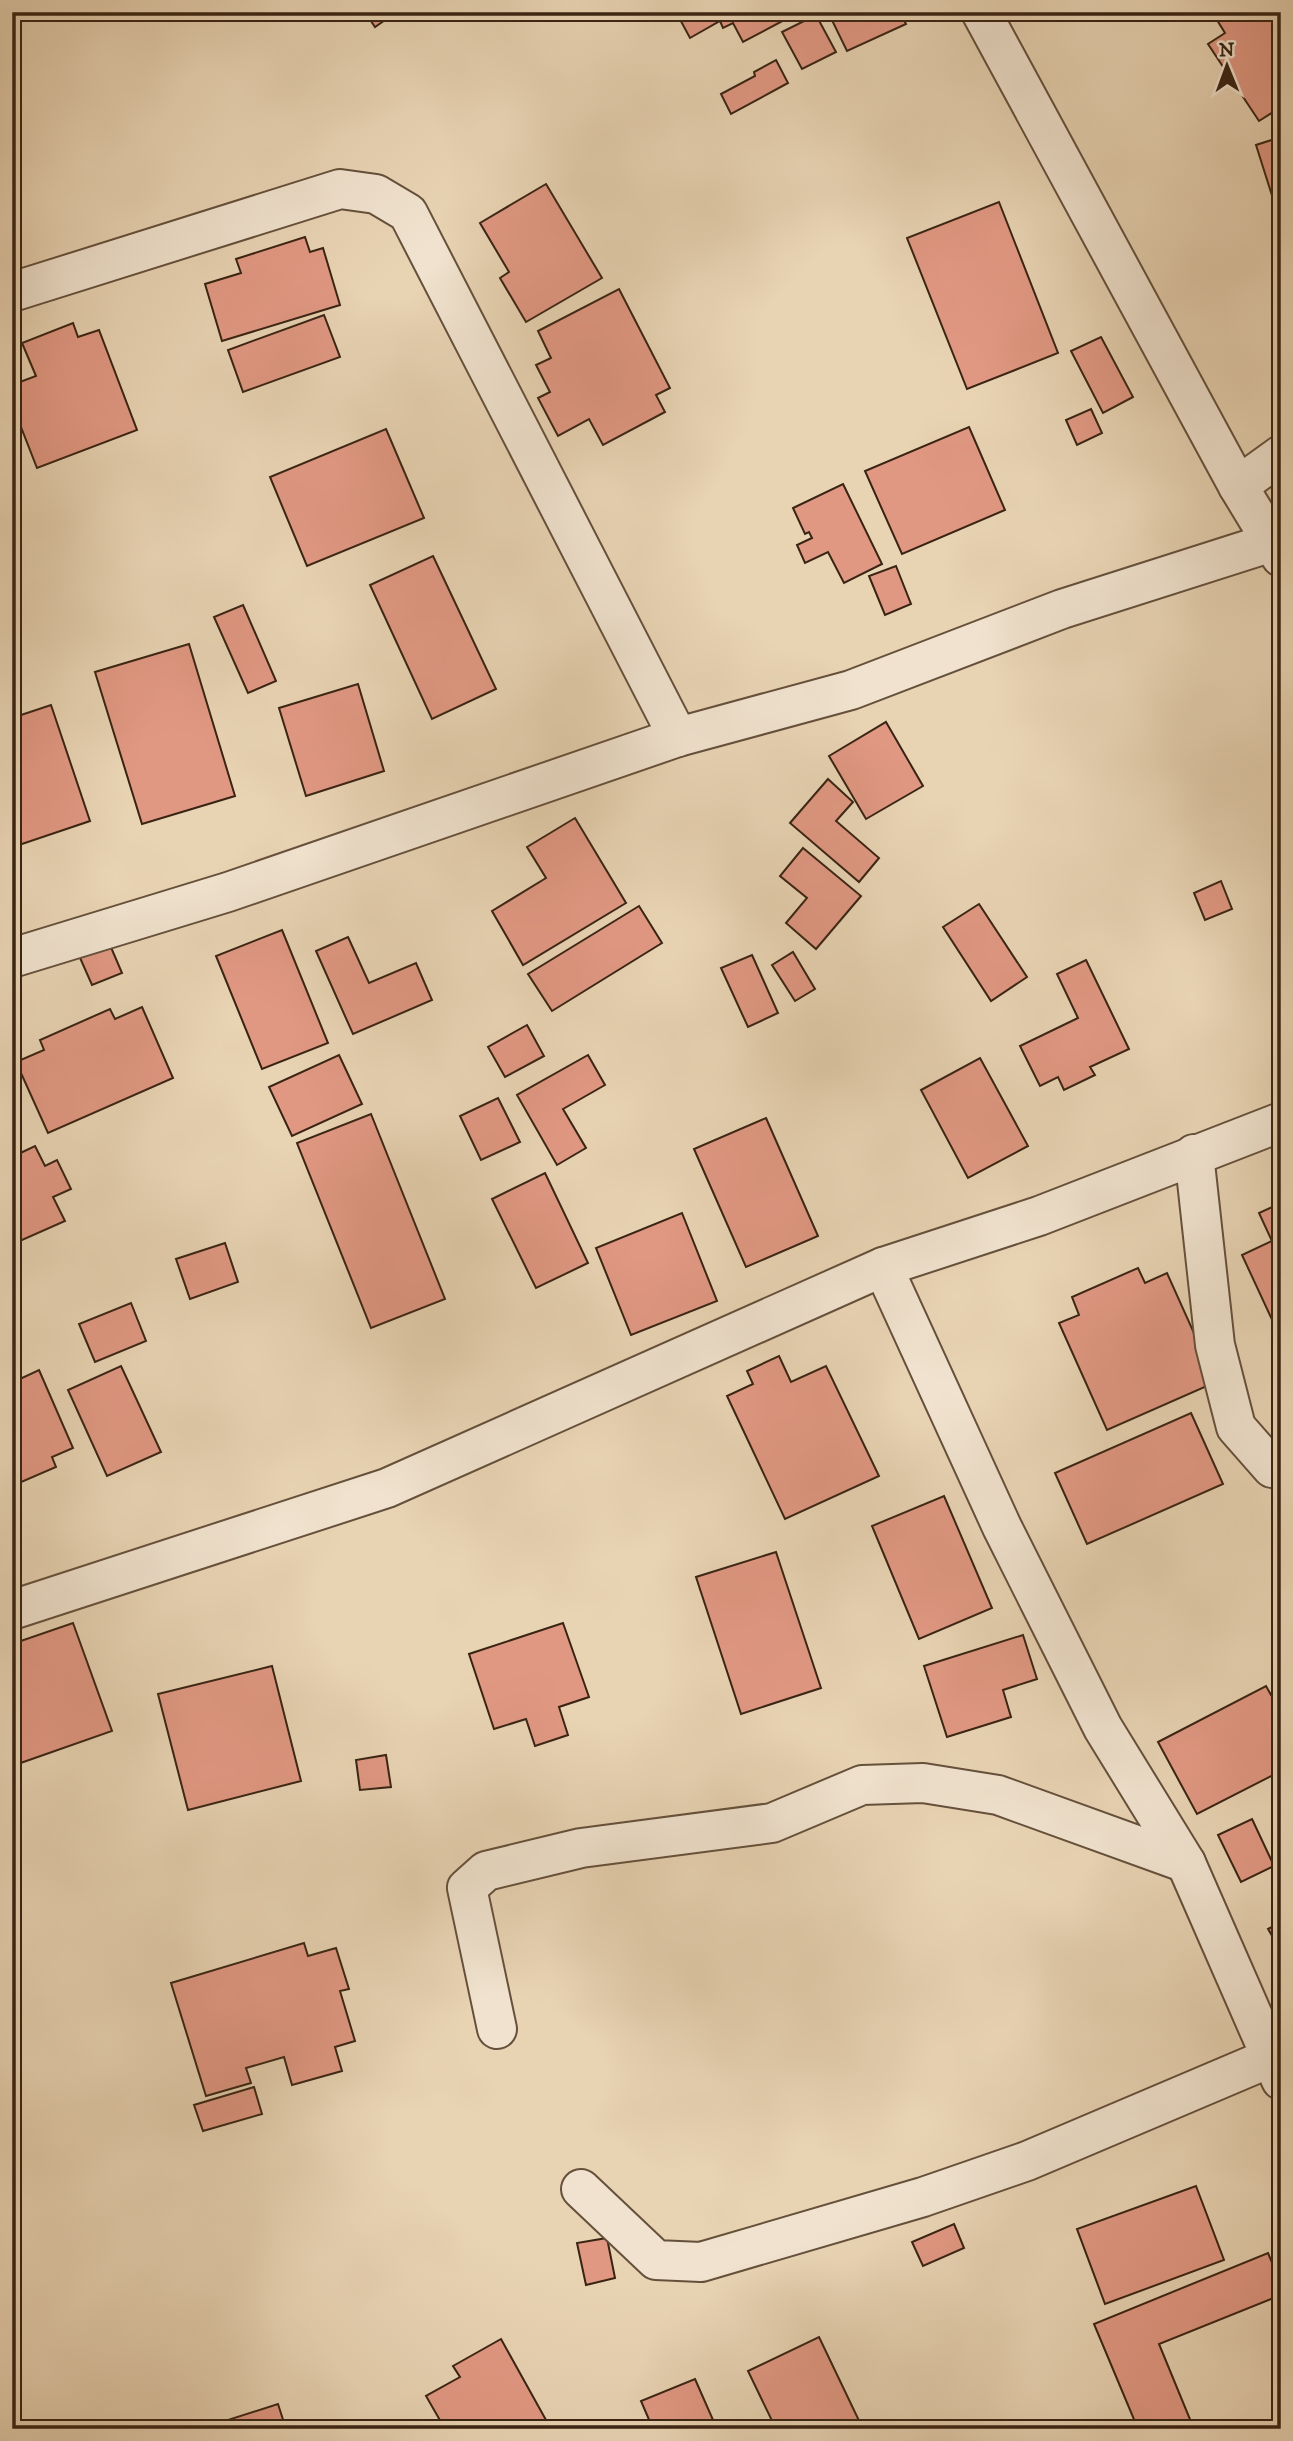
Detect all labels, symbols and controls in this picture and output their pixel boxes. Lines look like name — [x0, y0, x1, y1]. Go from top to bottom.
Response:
north arrow — [1192, 32, 1262, 102]
text: N — [1219, 39, 1235, 62]

